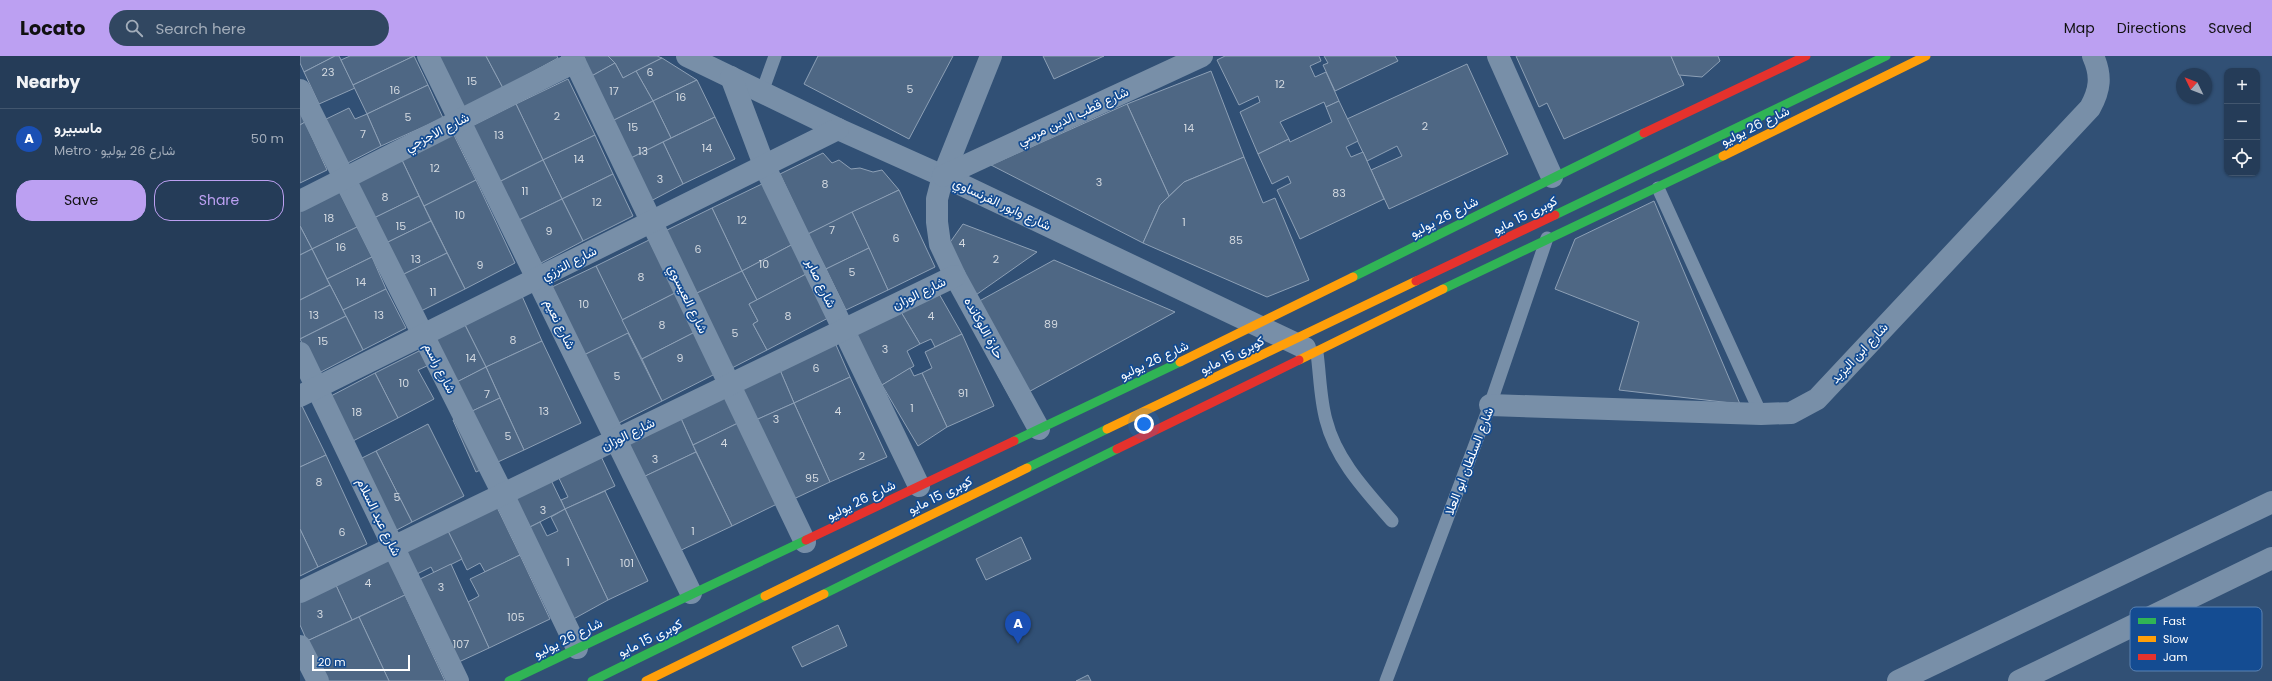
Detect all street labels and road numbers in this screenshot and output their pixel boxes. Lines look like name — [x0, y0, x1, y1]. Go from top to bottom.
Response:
street label: شارع قطب الدين مرسي — [1014, 82, 1132, 151]
street label: شارع 26 يوليو — [1717, 101, 1793, 151]
street label: شارع الاجزجي — [402, 108, 473, 157]
street label: شارع وابور الفرنساوي — [949, 173, 1054, 236]
street label: كوبرى 15 مايو — [1489, 191, 1561, 239]
street label: شارع 26 يوليو — [1407, 192, 1481, 242]
street label: شارع الترزي — [538, 241, 600, 286]
street label: شارع صابر — [800, 254, 841, 311]
street label: شارع العيسوي — [662, 261, 713, 337]
street label: شارع الوزان — [889, 272, 949, 314]
street label: حارة اللوكانده — [959, 294, 1009, 362]
street label: شارع نعيم — [540, 296, 580, 352]
street label: شارع ابن اليزيد — [1826, 318, 1892, 388]
street label: كوبرى 15 مايو — [1196, 331, 1268, 379]
street label: شارع 26 يوليو — [1116, 336, 1192, 384]
street label: شارع راسم — [419, 339, 461, 397]
street label: شارع السلطان ابو العلا — [1440, 404, 1498, 518]
street label: شارع الوزان — [598, 413, 658, 455]
street label: كوبرى 15 مايو — [904, 471, 976, 519]
street label: شارع عبد السلام — [352, 475, 406, 559]
street label: شارع 26 يوليو — [823, 475, 899, 525]
street label: شارع 26 يوليو — [530, 613, 606, 663]
street label: كوبرى 15 مايو — [614, 614, 686, 662]

